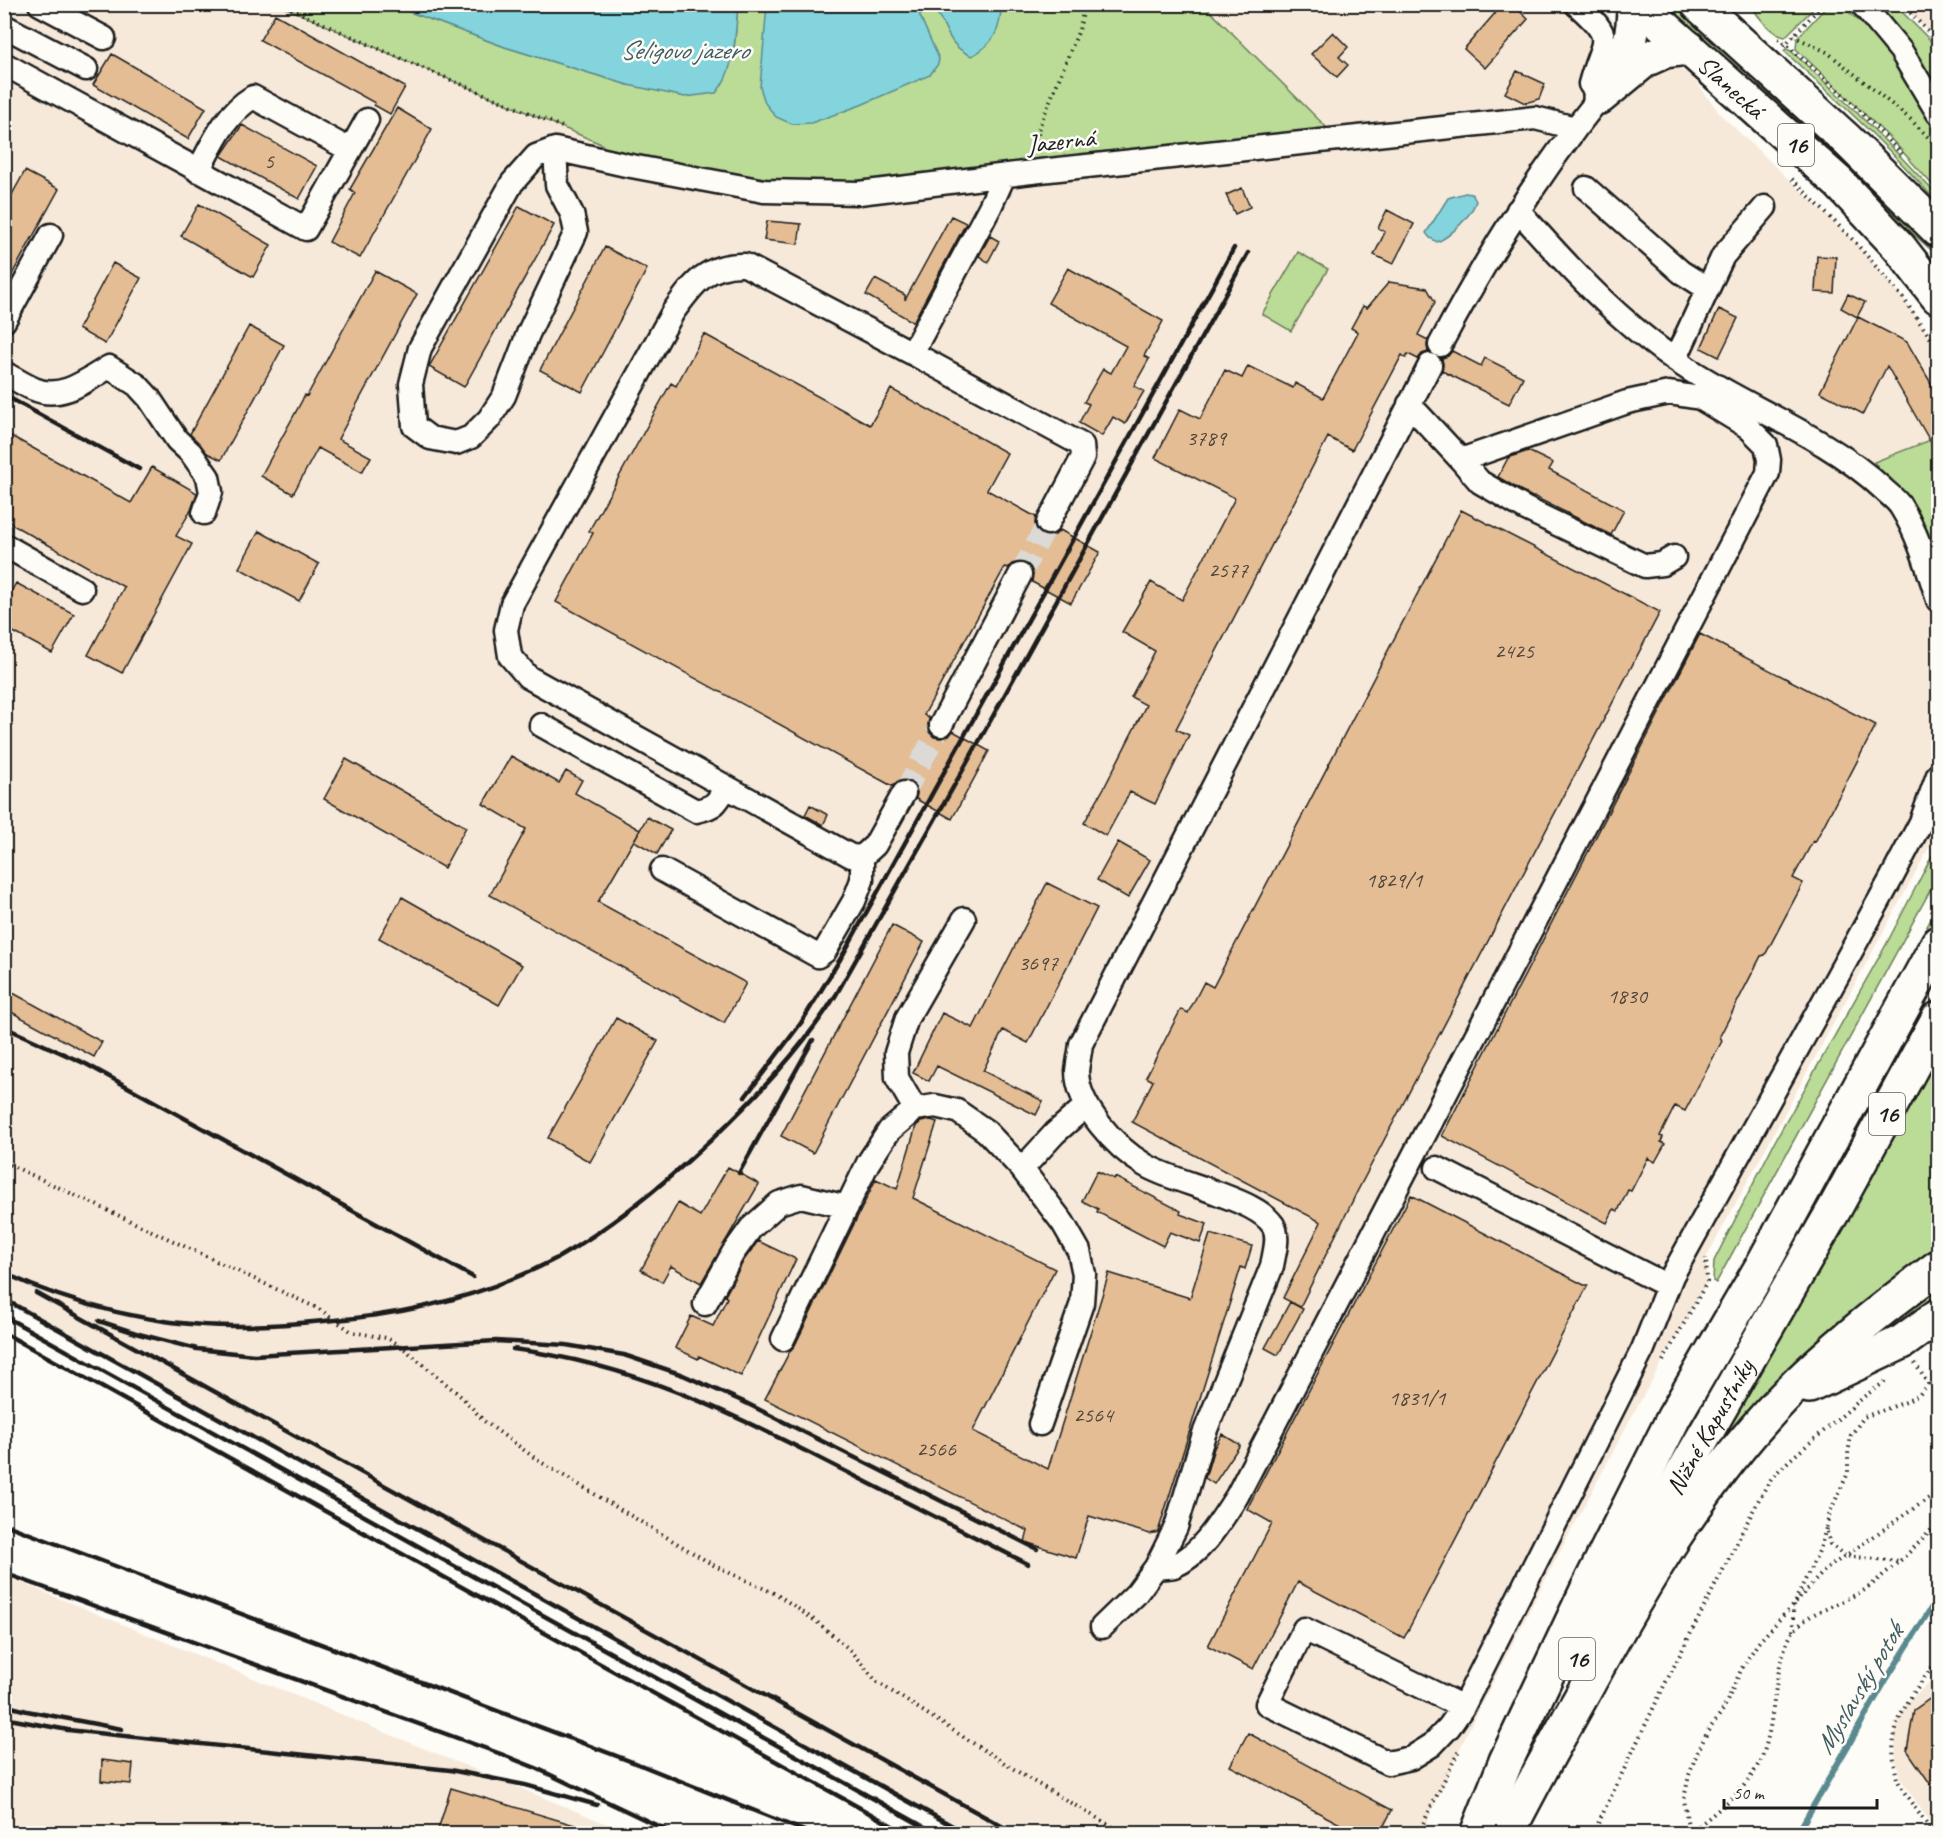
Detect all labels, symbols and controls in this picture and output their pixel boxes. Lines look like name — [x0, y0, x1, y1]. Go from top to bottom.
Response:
water label: Seligovo jazero — [620, 33, 752, 67]
street label: Slanecká — [1691, 48, 1774, 127]
street label: Jazerná — [1023, 121, 1099, 161]
road number: 16 — [1778, 124, 1814, 166]
house number: 5 — [264, 147, 275, 175]
house number: 3789 — [1186, 424, 1228, 452]
house number: 2577 — [1208, 556, 1249, 584]
house number: 2425 — [1494, 637, 1535, 665]
house number: 1829/1 — [1366, 866, 1423, 894]
house number: 3697 — [1018, 949, 1059, 977]
house number: 1830 — [1607, 982, 1649, 1010]
road number: 16 — [1869, 1093, 1905, 1135]
street label: Nižné Kapustníky — [1658, 1351, 1762, 1501]
house number: 1831/1 — [1389, 1384, 1446, 1412]
house number: 2564 — [1073, 1401, 1115, 1429]
house number: 2566 — [916, 1435, 957, 1463]
water label: Myslavský potok — [1807, 1614, 1914, 1760]
road number: 16 — [1559, 1638, 1595, 1680]
scale bar — [1724, 1772, 1877, 1810]
text: 50 m — [1733, 1782, 1766, 1804]

